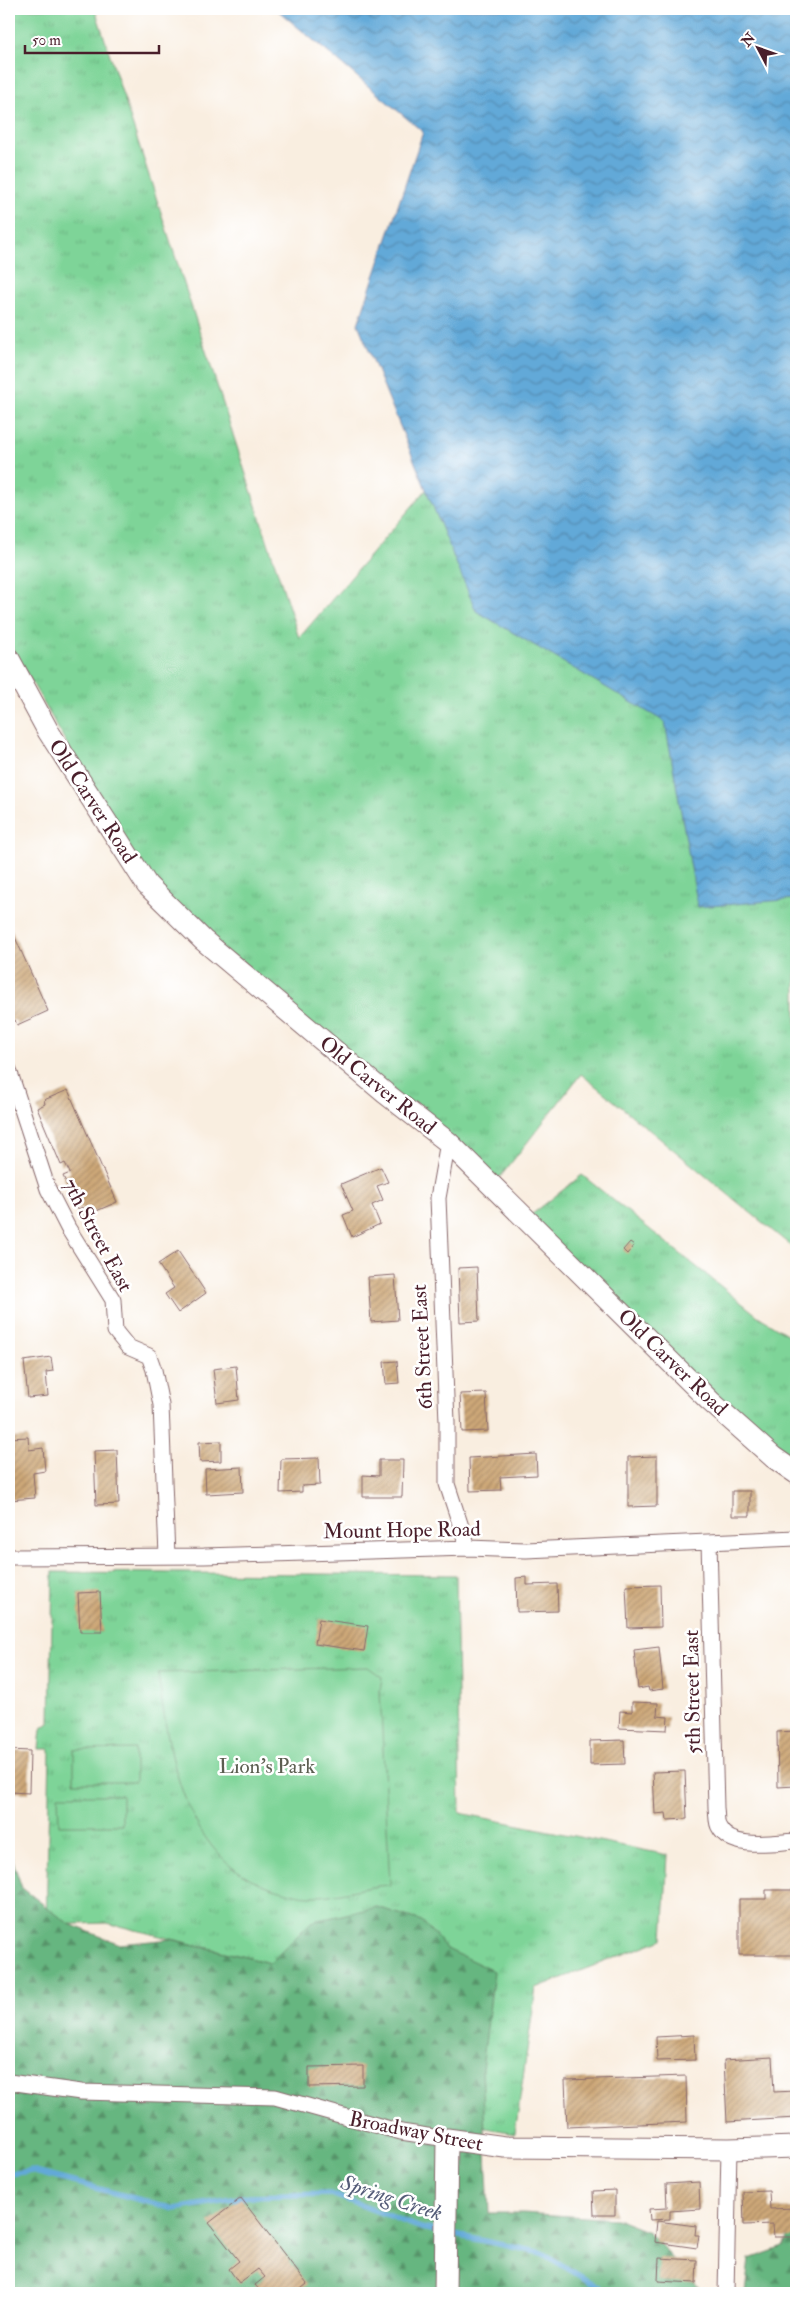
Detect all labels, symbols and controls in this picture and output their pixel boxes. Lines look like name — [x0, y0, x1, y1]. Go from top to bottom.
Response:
scale bar — [25, 22, 159, 54]
north arrow — [732, 22, 782, 72]
text: N — [737, 29, 759, 51]
text: 50 m — [32, 31, 61, 50]
street label: Old Carver Road — [42, 734, 143, 869]
street label: Old Carver Road — [314, 1030, 442, 1141]
street label: 7th Street East — [56, 1174, 139, 1297]
street label: 6th Street East — [406, 1283, 439, 1410]
street label: Old Carver Road — [612, 1303, 734, 1422]
street label: Mount Hope Road — [323, 1516, 482, 1545]
street label: 5th Street East — [678, 1629, 707, 1754]
park label: Lion's Park — [219, 1753, 315, 1780]
street label: Broadway Street — [347, 2105, 485, 2158]
water label: Spring Creek — [336, 2168, 446, 2228]

